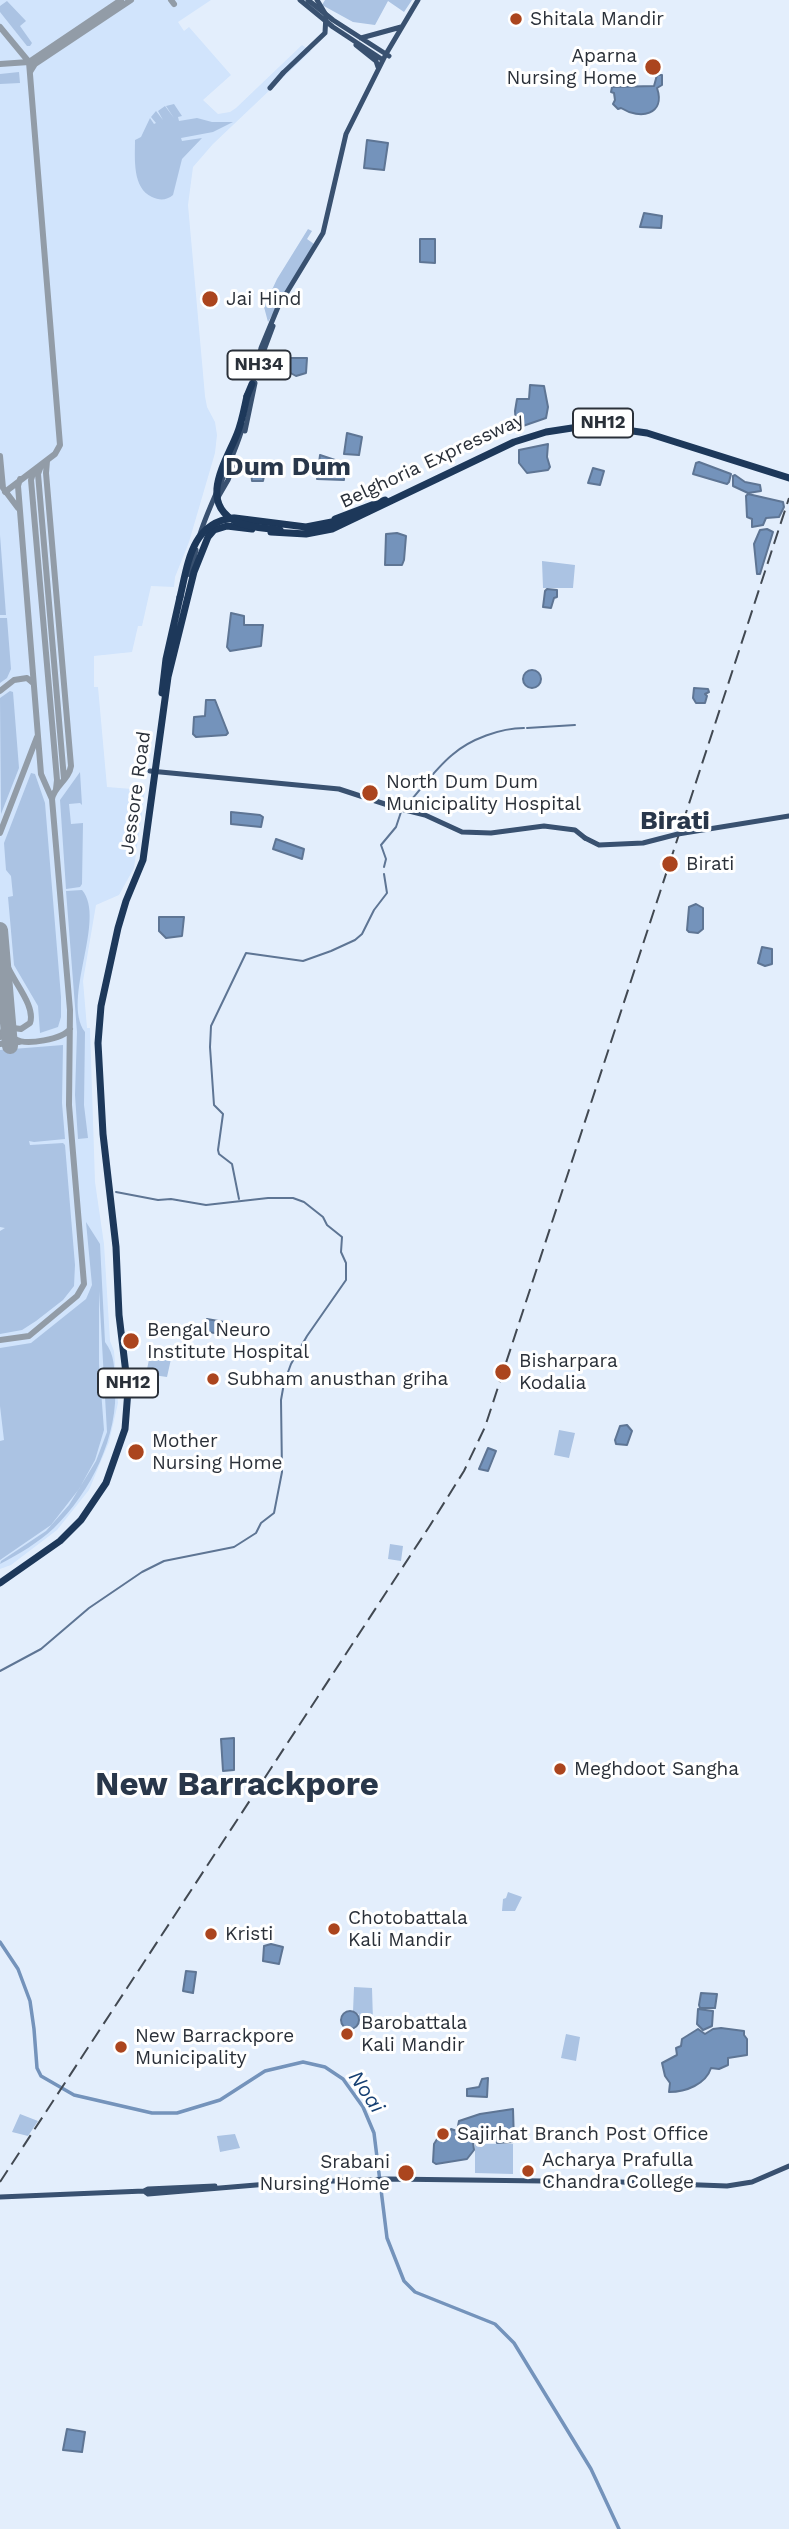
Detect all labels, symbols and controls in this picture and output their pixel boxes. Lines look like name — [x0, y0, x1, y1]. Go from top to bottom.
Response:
place label: Shitala Mandir — [530, 8, 664, 30]
marker: Shitala Mandir — [508, 11, 524, 27]
place label: Aparna Nursing Home — [506, 45, 637, 89]
marker: Aparna Nursing Home — [643, 57, 663, 77]
place label: Jai Hind — [226, 288, 301, 310]
marker: Jai Hind — [200, 289, 220, 309]
road number: NH34 — [228, 351, 290, 380]
street label: Belghoria Expressway — [336, 408, 528, 514]
road number: NH12 — [573, 408, 633, 438]
district label: Dum Dum — [225, 451, 351, 483]
street label: Jessore Road — [116, 730, 156, 856]
place label: North Dum Dum Municipality Hospital — [386, 771, 581, 815]
marker: North Dum Dum Municipality Hospital — [360, 783, 380, 803]
district label: Birati — [640, 805, 710, 837]
place label: Birati — [686, 853, 734, 875]
marker: Birati — [660, 854, 680, 874]
place label: Bengal Neuro Institute Hospital — [147, 1319, 309, 1363]
marker: Bengal Neuro Institute Hospital — [121, 1331, 141, 1351]
place label: Bisharpara Kodalia — [519, 1350, 618, 1394]
marker: Bisharpara Kodalia — [493, 1362, 513, 1382]
road number: NH12 — [98, 1368, 158, 1398]
place label: Subham anusthan griha — [227, 1368, 448, 1390]
marker: Subham anusthan griha — [205, 1371, 221, 1387]
place label: Mother Nursing Home — [152, 1430, 283, 1474]
marker: Mother Nursing Home — [126, 1442, 146, 1462]
place label: Meghdoot Sangha — [574, 1758, 739, 1780]
marker: Meghdoot Sangha — [552, 1761, 568, 1777]
district label: New Barrackpore — [95, 1765, 379, 1805]
place label: Chotobattala Kali Mandir — [348, 1907, 468, 1951]
marker: Chotobattala Kali Mandir — [326, 1921, 342, 1937]
place label: Kristi — [225, 1923, 273, 1945]
marker: Kristi — [203, 1926, 219, 1942]
place label: Barobattala Kali Mandir — [361, 2012, 467, 2056]
place label: New Barrackpore Municipality — [135, 2025, 294, 2069]
marker: Barobattala Kali Mandir — [339, 2026, 355, 2042]
marker: New Barrackpore Municipality — [113, 2039, 129, 2055]
water label: Noai — [343, 2066, 389, 2118]
place label: Sajirhat Branch Post Office — [457, 2123, 709, 2145]
marker: Sajirhat Branch Post Office — [435, 2126, 451, 2142]
place label: Acharya Prafulla Chandra College — [542, 2149, 694, 2193]
place label: Srabani Nursing Home — [259, 2151, 390, 2195]
marker: Srabani Nursing Home — [396, 2163, 416, 2183]
marker: Acharya Prafulla Chandra College — [520, 2163, 536, 2179]

